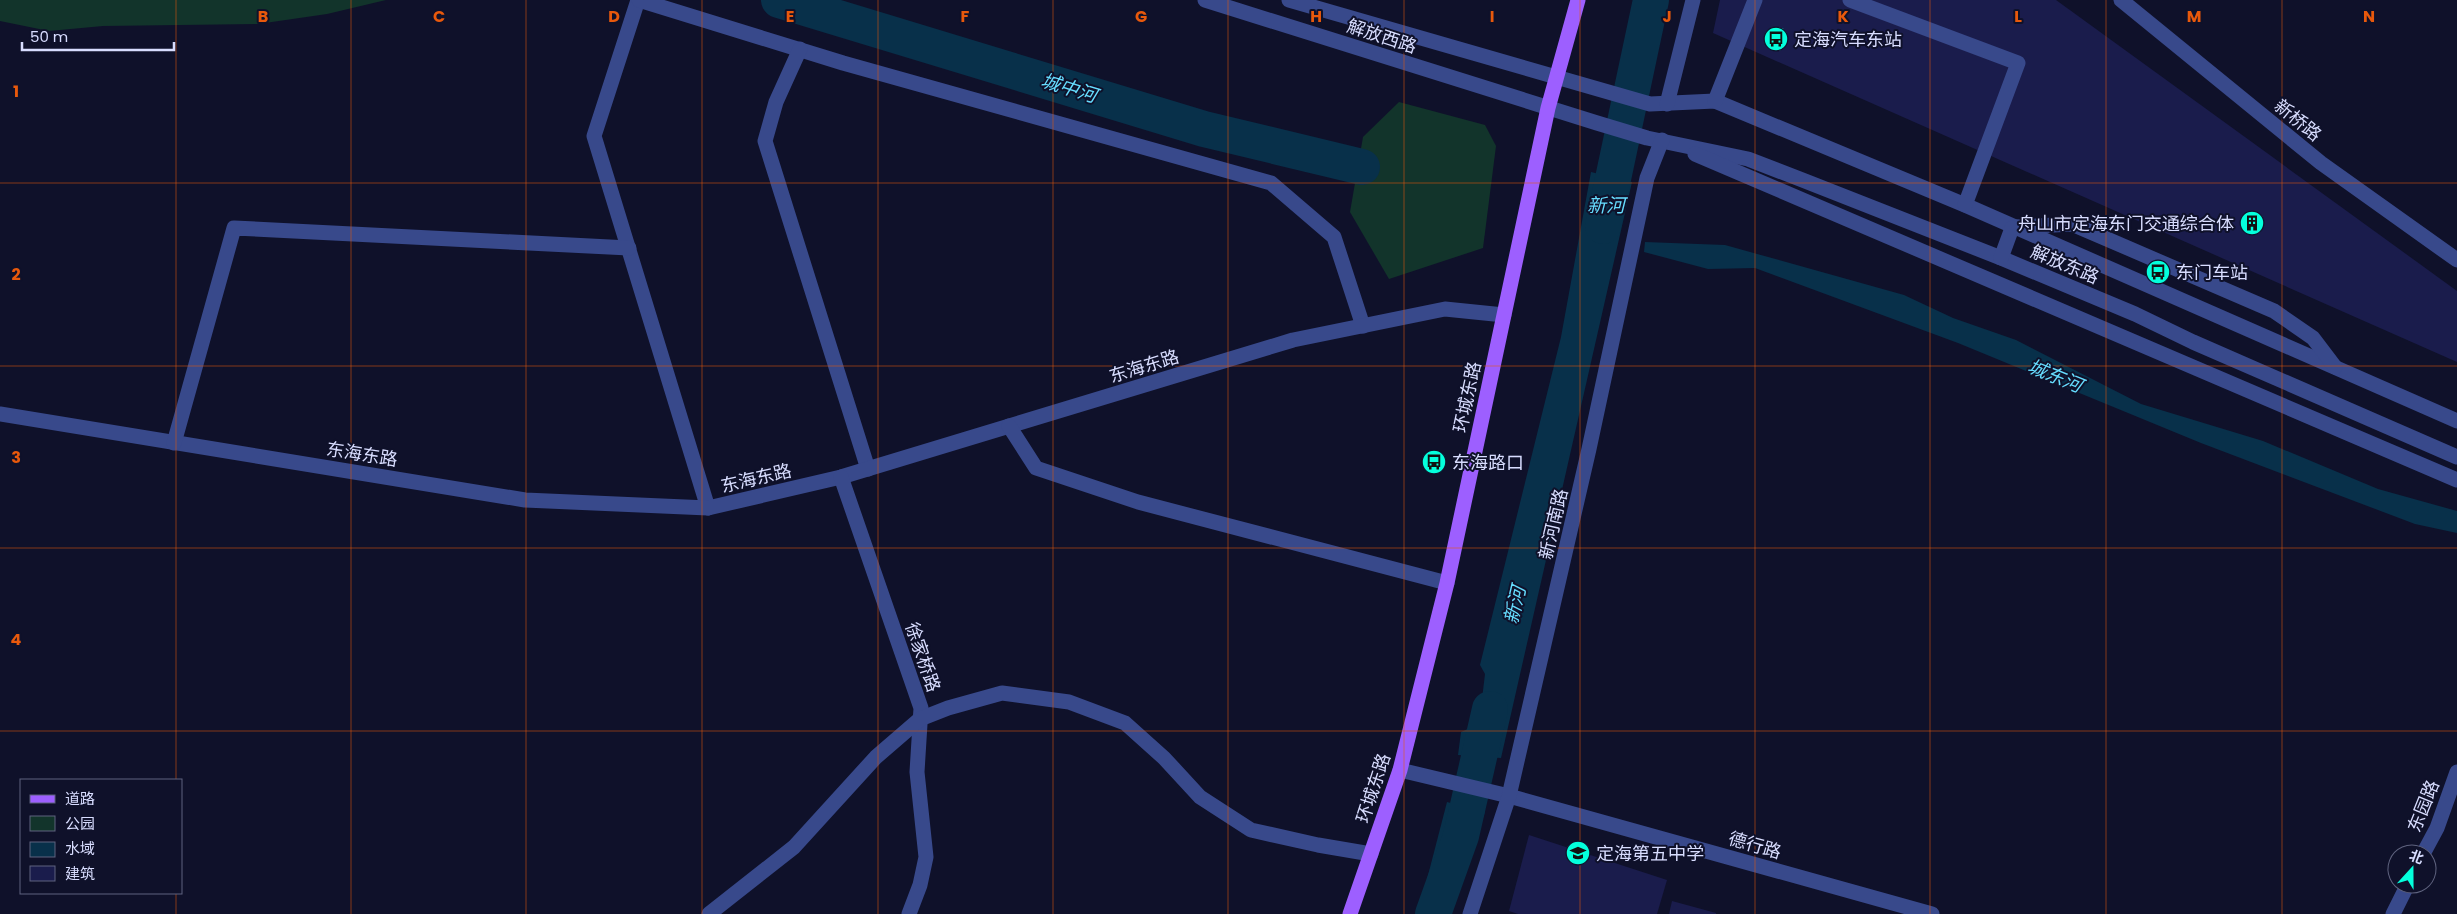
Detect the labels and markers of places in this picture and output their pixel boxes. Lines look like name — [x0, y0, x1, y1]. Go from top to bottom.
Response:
bus stop icon: 定海汽车东站 — [1763, 26, 1789, 52]
place label: 定海汽车东站 — [1794, 27, 1902, 52]
building icon: 舟山市定海东门交通综合体 — [2239, 210, 2265, 236]
place label: 舟山市定海东门交通综合体 — [2018, 211, 2234, 236]
bus stop icon: 东门车站 — [2145, 259, 2171, 285]
place label: 东门车站 — [2176, 260, 2248, 285]
bus stop icon: 东海路口 — [1421, 449, 1447, 475]
place label: 东海路口 — [1452, 450, 1524, 475]
school or university icon: 定海第五中学 — [1565, 840, 1591, 866]
place label: 定海第五中学 — [1596, 841, 1704, 866]

